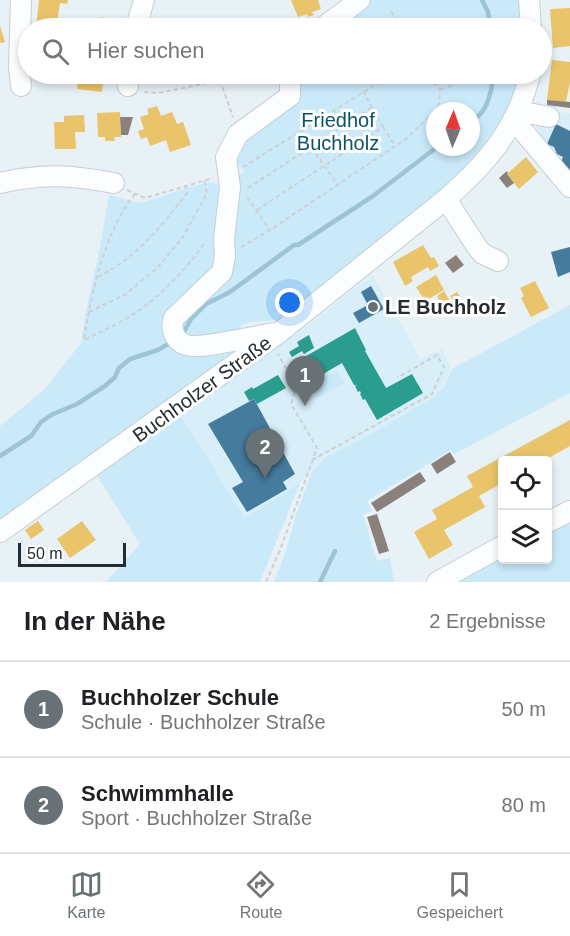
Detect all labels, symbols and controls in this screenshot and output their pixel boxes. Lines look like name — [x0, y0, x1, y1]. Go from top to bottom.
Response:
search box — [18, 18, 552, 84]
icon: search — [39, 35, 72, 68]
text: Hier suchen — [87, 38, 204, 63]
north arrow — [426, 102, 480, 156]
park label: Friedhof Buchholz — [297, 109, 379, 154]
your location — [275, 288, 304, 317]
place label: LE Buchholz — [385, 296, 506, 318]
marker: LE Buchholz — [366, 300, 380, 314]
street label: Buchholzer Straße — [129, 331, 275, 447]
pin: 1 — [286, 356, 324, 406]
pin: 2 — [246, 428, 284, 478]
map controls — [498, 456, 552, 564]
button: locate — [498, 456, 552, 510]
button: layers — [498, 510, 552, 564]
scale bar — [18, 540, 126, 568]
text: 50 m — [27, 545, 63, 562]
text: In der Nähe — [24, 606, 166, 636]
text: 2 Ergebnisse — [429, 610, 546, 632]
text: Buchholzer Schule — [81, 685, 279, 710]
text: 1 — [38, 698, 49, 720]
text: 50 m — [502, 698, 546, 720]
text: Schule · Buchholzer Straße — [81, 711, 326, 733]
text: Schwimmhalle — [81, 781, 234, 806]
text: 2 — [38, 794, 49, 816]
text: 80 m — [502, 794, 546, 816]
text: Sport · Buchholzer Straße — [81, 807, 312, 829]
tab: Karte — [67, 868, 105, 922]
tab: Route — [240, 868, 282, 922]
tab: Gespeichert — [417, 868, 503, 922]

